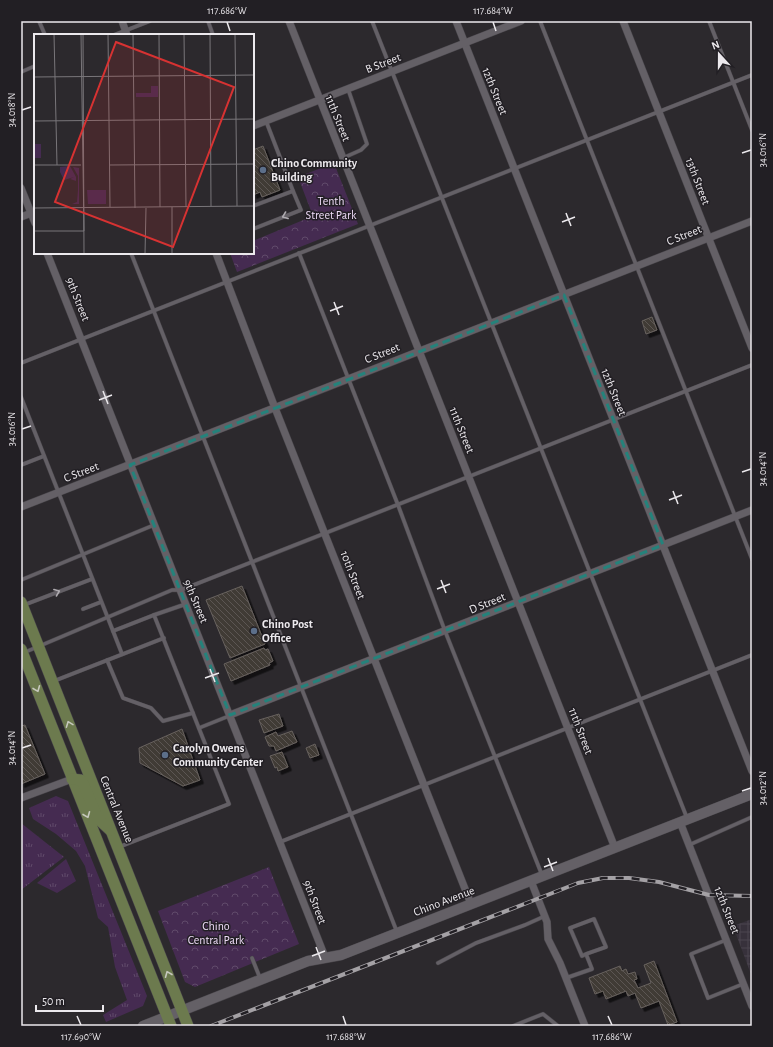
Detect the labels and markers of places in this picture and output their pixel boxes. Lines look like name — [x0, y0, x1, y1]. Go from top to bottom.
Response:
place label: Chino Community Building — [271, 157, 358, 183]
marker: Chino Community Building — [258, 165, 268, 175]
place label: Chino Post Office — [262, 618, 313, 644]
marker: Chino Post Office — [249, 626, 259, 636]
place label: Carolyn Owens Community Center — [173, 742, 264, 769]
marker: Carolyn Owens Community Center — [160, 750, 170, 760]

